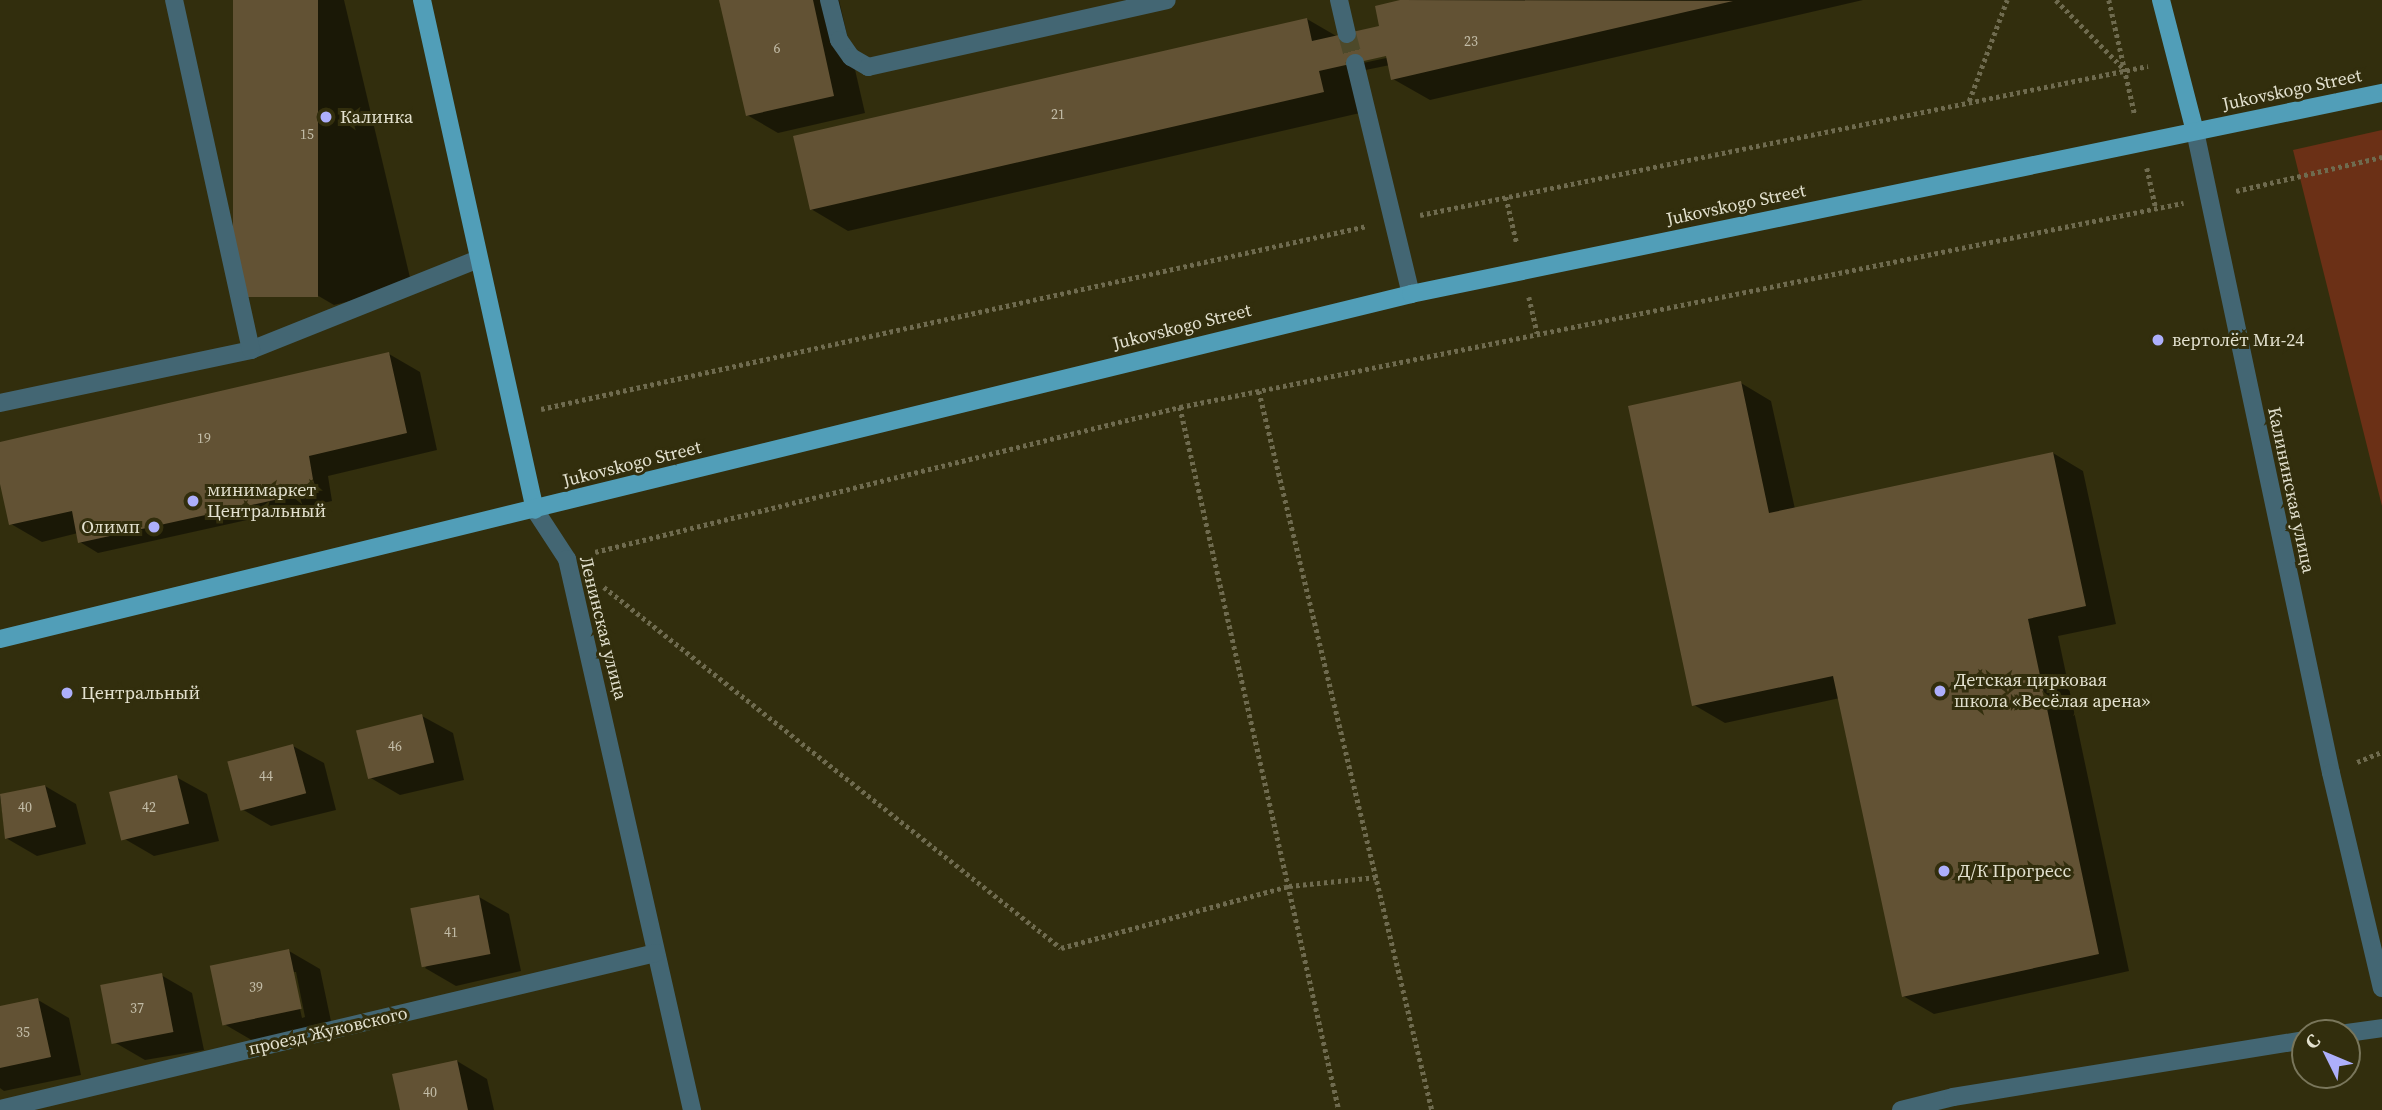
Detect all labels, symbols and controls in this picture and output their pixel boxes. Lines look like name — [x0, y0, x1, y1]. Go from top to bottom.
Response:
house number: 23 — [1464, 33, 1478, 49]
house number: 6 — [774, 40, 780, 56]
street label: Jukovskogo Street — [2220, 65, 2364, 115]
place label: Калинка — [340, 106, 413, 128]
house number: 21 — [1051, 106, 1065, 122]
marker: Калинка — [318, 109, 334, 125]
house number: 15 — [300, 126, 314, 142]
street label: Jukovskogo Street — [1664, 180, 1808, 230]
street label: Jukovskogo Street — [1111, 299, 1253, 355]
place label: вертолёт Ми-24 — [2172, 329, 2304, 351]
marker: вертолёт Ми-24 — [2150, 332, 2166, 348]
street label: Калининская улица — [2263, 405, 2319, 575]
house number: 19 — [197, 430, 211, 446]
street label: Jukovskogo Street — [561, 436, 703, 492]
place label: минимаркет Центральный — [207, 480, 326, 522]
marker: минимаркет Центральный — [185, 493, 201, 509]
place label: Олимп — [81, 516, 140, 538]
marker: Олимп — [146, 519, 162, 535]
street label: Ленинская улица — [575, 554, 631, 702]
place label: Детская цирковая школа «Весёлая арена» — [1954, 670, 2150, 712]
place label: Центральный — [81, 682, 200, 704]
marker: Детская цирковая школа «Весёлая арена» — [1932, 683, 1948, 699]
marker: Центральный — [59, 685, 75, 701]
house number: 46 — [388, 738, 402, 754]
house number: 44 — [259, 768, 273, 784]
house number: 40 — [18, 799, 32, 815]
house number: 42 — [142, 799, 156, 815]
place label: Д/К Прогресс — [1958, 860, 2071, 882]
marker: Д/К Прогресс — [1936, 863, 1952, 879]
house number: 41 — [444, 924, 458, 940]
house number: 39 — [249, 979, 263, 995]
house number: 37 — [130, 1000, 144, 1016]
street label: проезд Жуковского — [246, 1002, 410, 1060]
north arrow — [2291, 1019, 2361, 1089]
house number: 35 — [16, 1024, 30, 1040]
text: С — [2299, 1028, 2326, 1054]
house number: 40 — [423, 1084, 437, 1100]

